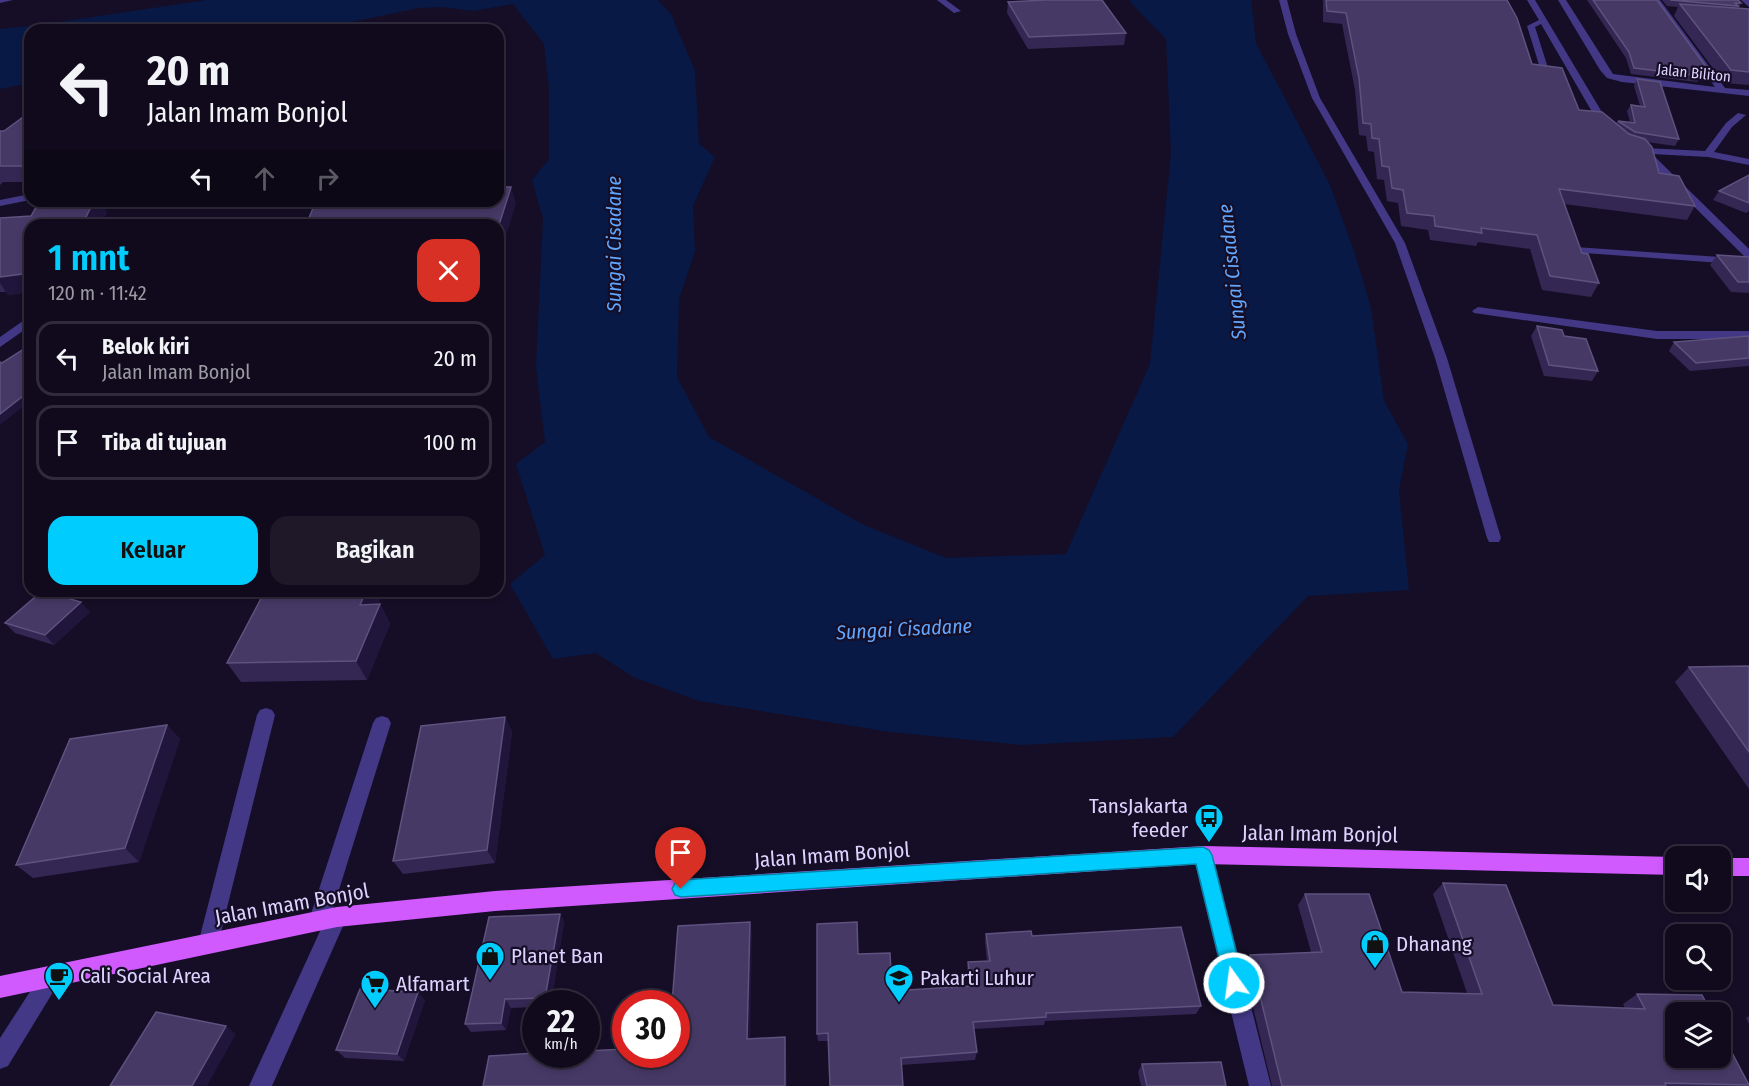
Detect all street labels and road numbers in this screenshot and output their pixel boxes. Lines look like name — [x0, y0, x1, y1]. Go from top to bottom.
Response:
street label: Jalan Biliton — [1656, 60, 1732, 86]
street label: Jalan Imam Bonjol — [1242, 820, 1399, 848]
street label: Jalan Imam Bonjol — [753, 837, 911, 873]
street label: Jalan Imam Bonjol — [213, 878, 372, 930]

